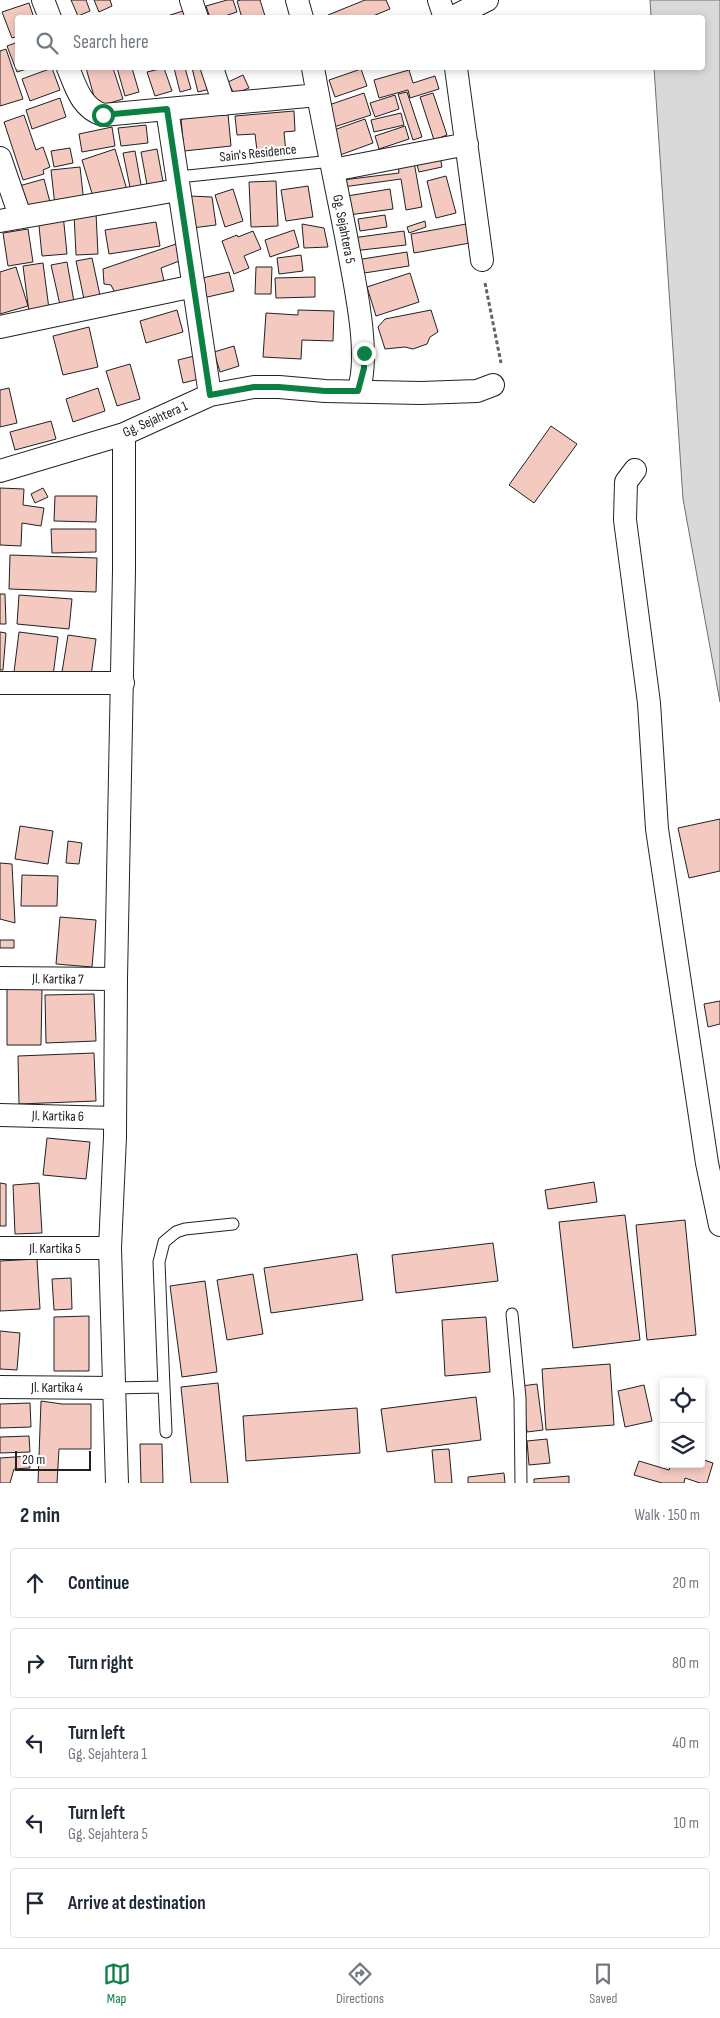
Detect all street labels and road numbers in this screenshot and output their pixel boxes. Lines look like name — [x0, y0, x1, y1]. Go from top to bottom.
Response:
street label: Sain's Residence — [219, 141, 297, 165]
street label: Gg. Sejahtera 5 — [329, 193, 359, 265]
street label: Gg. Sejahtera 1 — [120, 397, 190, 441]
street label: Jl. Kartika 7 — [31, 970, 84, 988]
street label: Jl. Kartika 6 — [31, 1107, 84, 1125]
street label: Jl. Kartika 5 — [28, 1240, 81, 1257]
street label: Jl. Kartika 4 — [30, 1379, 83, 1396]

